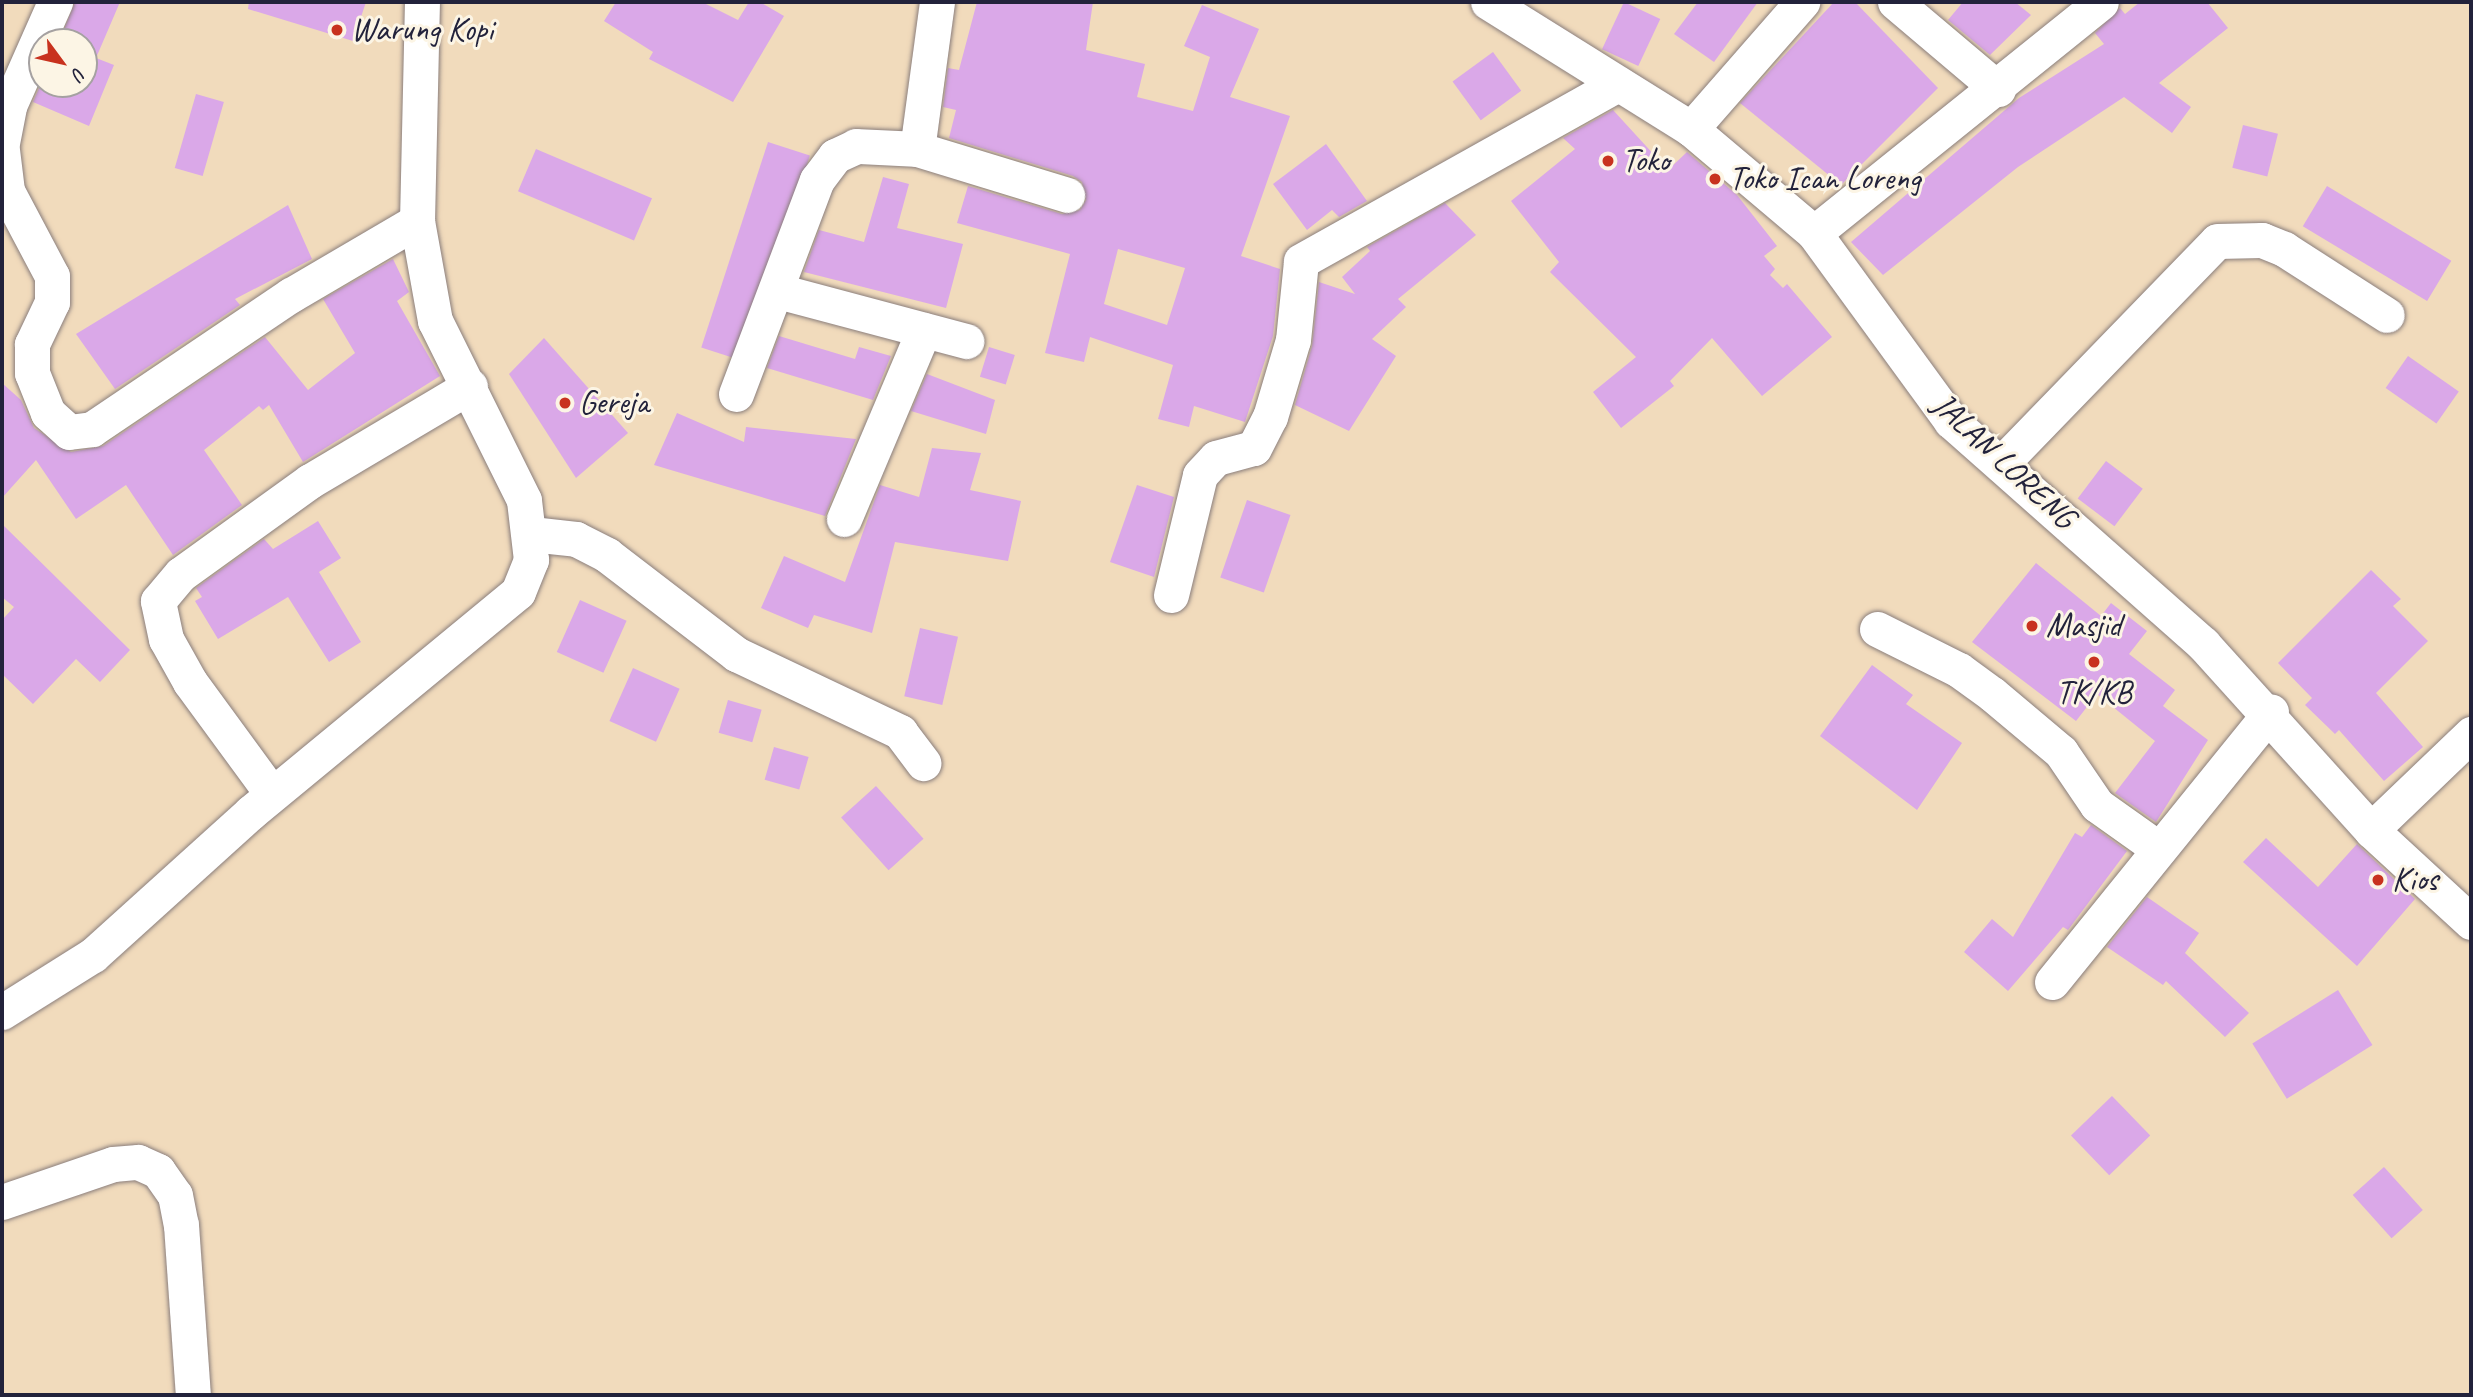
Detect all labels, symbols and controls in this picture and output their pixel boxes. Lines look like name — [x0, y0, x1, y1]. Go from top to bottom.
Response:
place label: Warung Kopi — [351, 10, 493, 50]
marker: Warung Kopi — [329, 22, 345, 38]
north arrow — [28, 28, 98, 98]
text: U — [66, 63, 92, 84]
place label: Toko — [1622, 141, 1669, 181]
marker: Toko — [1600, 153, 1616, 169]
place label: Toko Ican Loreng — [1729, 159, 1921, 199]
marker: Toko Ican Loreng — [1707, 171, 1723, 187]
place label: Gereja — [579, 383, 649, 423]
street label: JALAN LORENG — [1924, 385, 2084, 537]
marker: Gereja — [557, 395, 573, 411]
place label: Masjid — [2046, 606, 2121, 646]
marker: Masjid — [2024, 618, 2040, 634]
marker: TK/KB — [2086, 654, 2102, 670]
place label: TK/KB — [2056, 673, 2132, 713]
place label: Kios — [2392, 860, 2438, 900]
marker: Kios — [2370, 872, 2386, 888]

